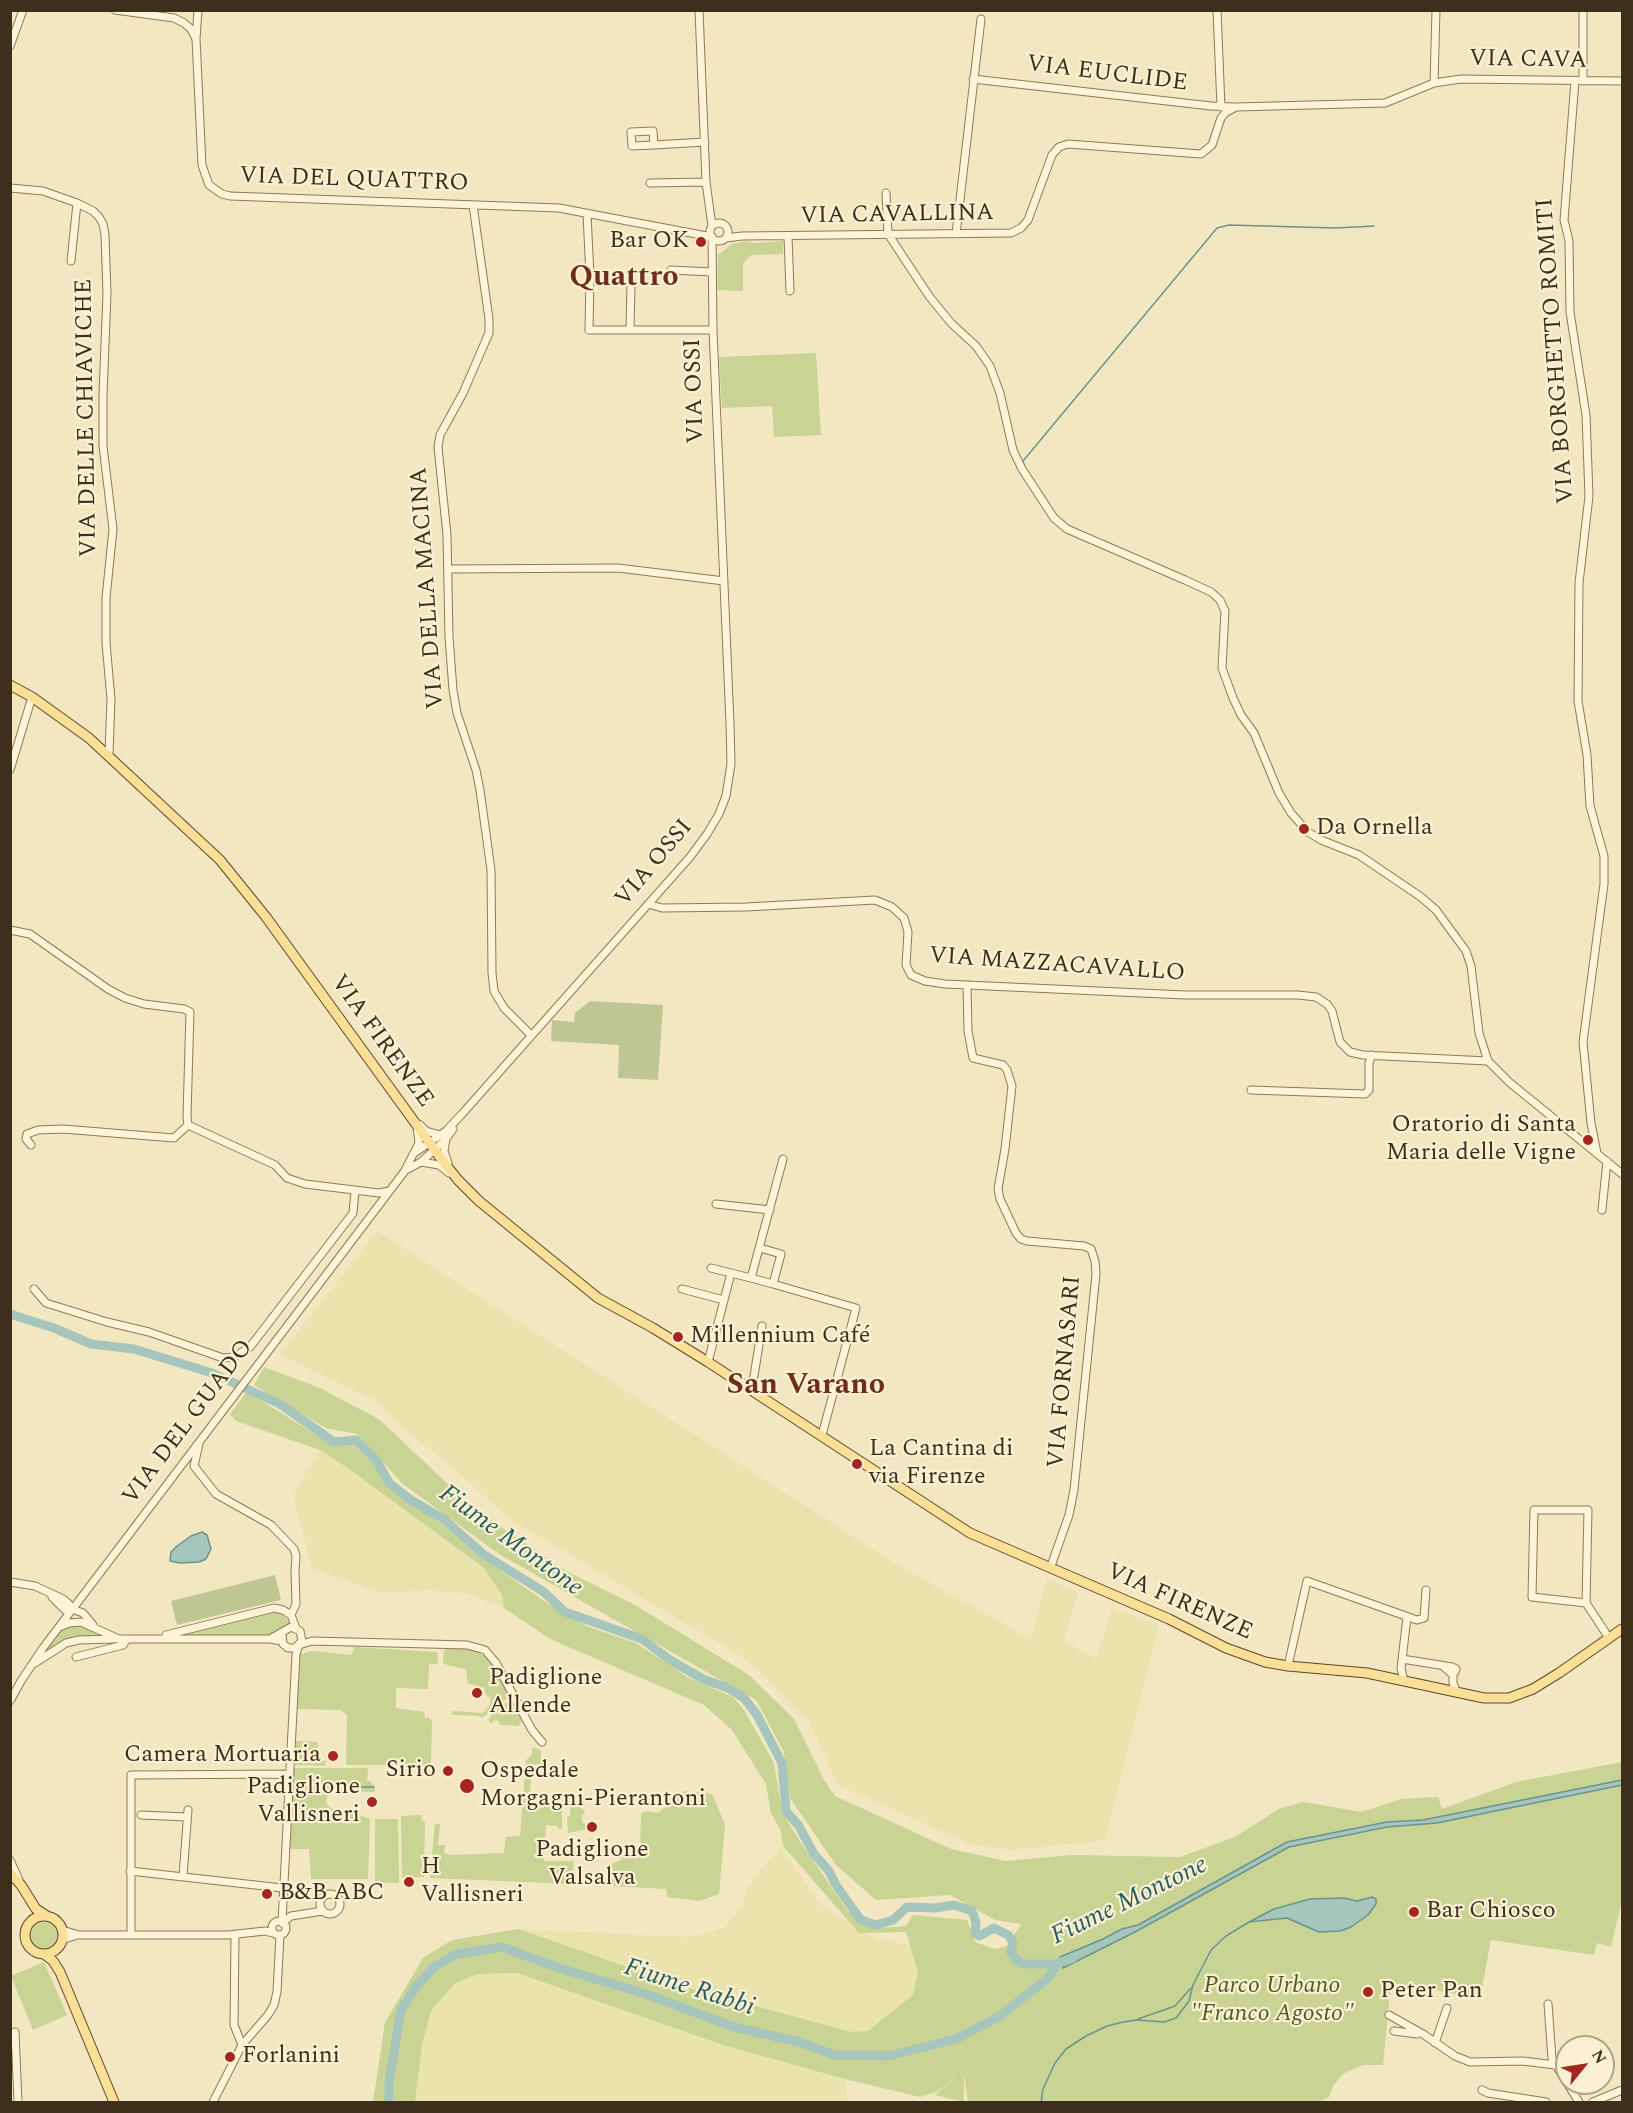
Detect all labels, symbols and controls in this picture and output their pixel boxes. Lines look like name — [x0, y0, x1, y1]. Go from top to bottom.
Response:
street label: VIA CAVA — [1469, 46, 1587, 76]
street label: VIA EUCLIDE — [1025, 51, 1189, 99]
street label: VIA DEL QUATTRO — [239, 163, 469, 199]
street label: VIA BORGHETTO ROMITI — [1532, 197, 1582, 505]
street label: VIA CAVALLINA — [800, 200, 994, 232]
place label: Bar OK — [609, 228, 689, 256]
marker: Bar OK — [694, 235, 708, 249]
district label: Quattro — [569, 261, 679, 297]
street label: VIA DELLE CHIAVICHE — [71, 278, 105, 558]
street label: VIA OSSI — [680, 338, 712, 444]
street label: VIA DELLA MACINA — [406, 466, 452, 710]
street label: VIA OSSI — [610, 814, 700, 914]
place label: Da Ornella — [1316, 815, 1433, 843]
marker: Da Ornella — [1297, 822, 1311, 836]
street label: VIA MAZZACAVALLO — [928, 943, 1186, 989]
street label: VIA FIRENZE — [323, 970, 439, 1114]
place label: Oratorio di Santa Maria delle Vigne — [1386, 1112, 1576, 1168]
marker: Oratorio di Santa Maria delle Vigne — [1581, 1133, 1595, 1147]
street label: VIA FORNASARI — [1043, 1274, 1089, 1470]
place label: Millennium Café — [690, 1323, 870, 1351]
marker: Millennium Café — [671, 1330, 685, 1344]
street label: VIA DEL GUADO — [118, 1335, 260, 1511]
district label: San Varano — [727, 1369, 885, 1405]
place label: La Cantina di via Firenze — [869, 1436, 1014, 1492]
marker: La Cantina di via Firenze — [850, 1457, 864, 1471]
water label: Fiume Montone — [432, 1479, 588, 1605]
street label: VIA FIRENZE — [1102, 1558, 1256, 1648]
place label: Padiglione Allende — [489, 1665, 602, 1721]
marker: Padiglione Allende — [470, 1686, 484, 1700]
place label: Camera Mortuaria — [124, 1742, 321, 1770]
marker: Camera Mortuaria — [326, 1749, 340, 1763]
place label: Sirio — [386, 1757, 436, 1785]
place label: Ospedale Morgagni-Pierantoni — [480, 1758, 706, 1814]
marker: Sirio — [441, 1764, 455, 1778]
place label: Padiglione Vallisneri — [247, 1774, 360, 1830]
marker: Ospedale Morgagni-Pierantoni — [458, 1777, 476, 1795]
marker: Padiglione Vallisneri — [365, 1795, 379, 1809]
marker: Padiglione Valsalva — [585, 1820, 599, 1834]
place label: Padiglione Valsalva — [535, 1837, 649, 1893]
water label: Fiume Montone — [1046, 1851, 1214, 1953]
place label: H Vallisneri — [421, 1854, 524, 1910]
marker: H Vallisneri — [402, 1875, 416, 1889]
place label: B&B ABC — [279, 1880, 384, 1908]
marker: B&B ABC — [260, 1887, 274, 1901]
place label: Bar Chiosco — [1426, 1898, 1556, 1926]
marker: Bar Chiosco — [1407, 1905, 1421, 1919]
water label: Fiume Rabbi — [620, 1953, 758, 2025]
park label: Parco Urbano "Franco Agosto" — [1190, 1973, 1354, 2029]
place label: Peter Pan — [1380, 1978, 1483, 2006]
marker: Peter Pan — [1361, 1985, 1375, 1999]
north arrow — [1555, 2035, 1615, 2095]
place label: Forlanini — [242, 2043, 340, 2071]
text: N — [1585, 2045, 1613, 2069]
marker: Forlanini — [223, 2050, 237, 2064]

